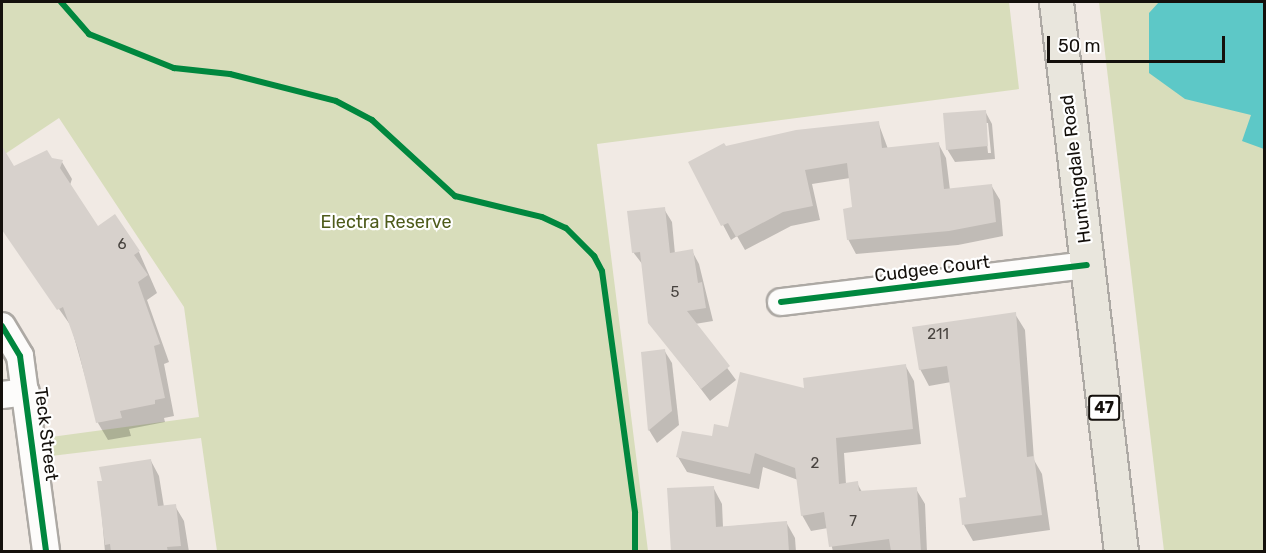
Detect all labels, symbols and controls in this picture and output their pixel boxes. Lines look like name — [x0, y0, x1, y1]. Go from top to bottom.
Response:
scale bar — [1050, 24, 1228, 62]
text: 50 m — [1058, 35, 1101, 57]
street label: Huntingdale Road — [1056, 93, 1096, 245]
park label: Electra Reserve — [321, 211, 451, 233]
house number: 6 — [117, 236, 127, 254]
street label: Cudgee Court — [873, 251, 991, 287]
house number: 5 — [671, 284, 679, 302]
house number: 211 — [927, 326, 949, 344]
street label: Teck Street — [30, 386, 62, 482]
road number: 47 — [1088, 395, 1120, 421]
house number: 2 — [811, 455, 819, 473]
house number: 7 — [849, 513, 857, 531]

